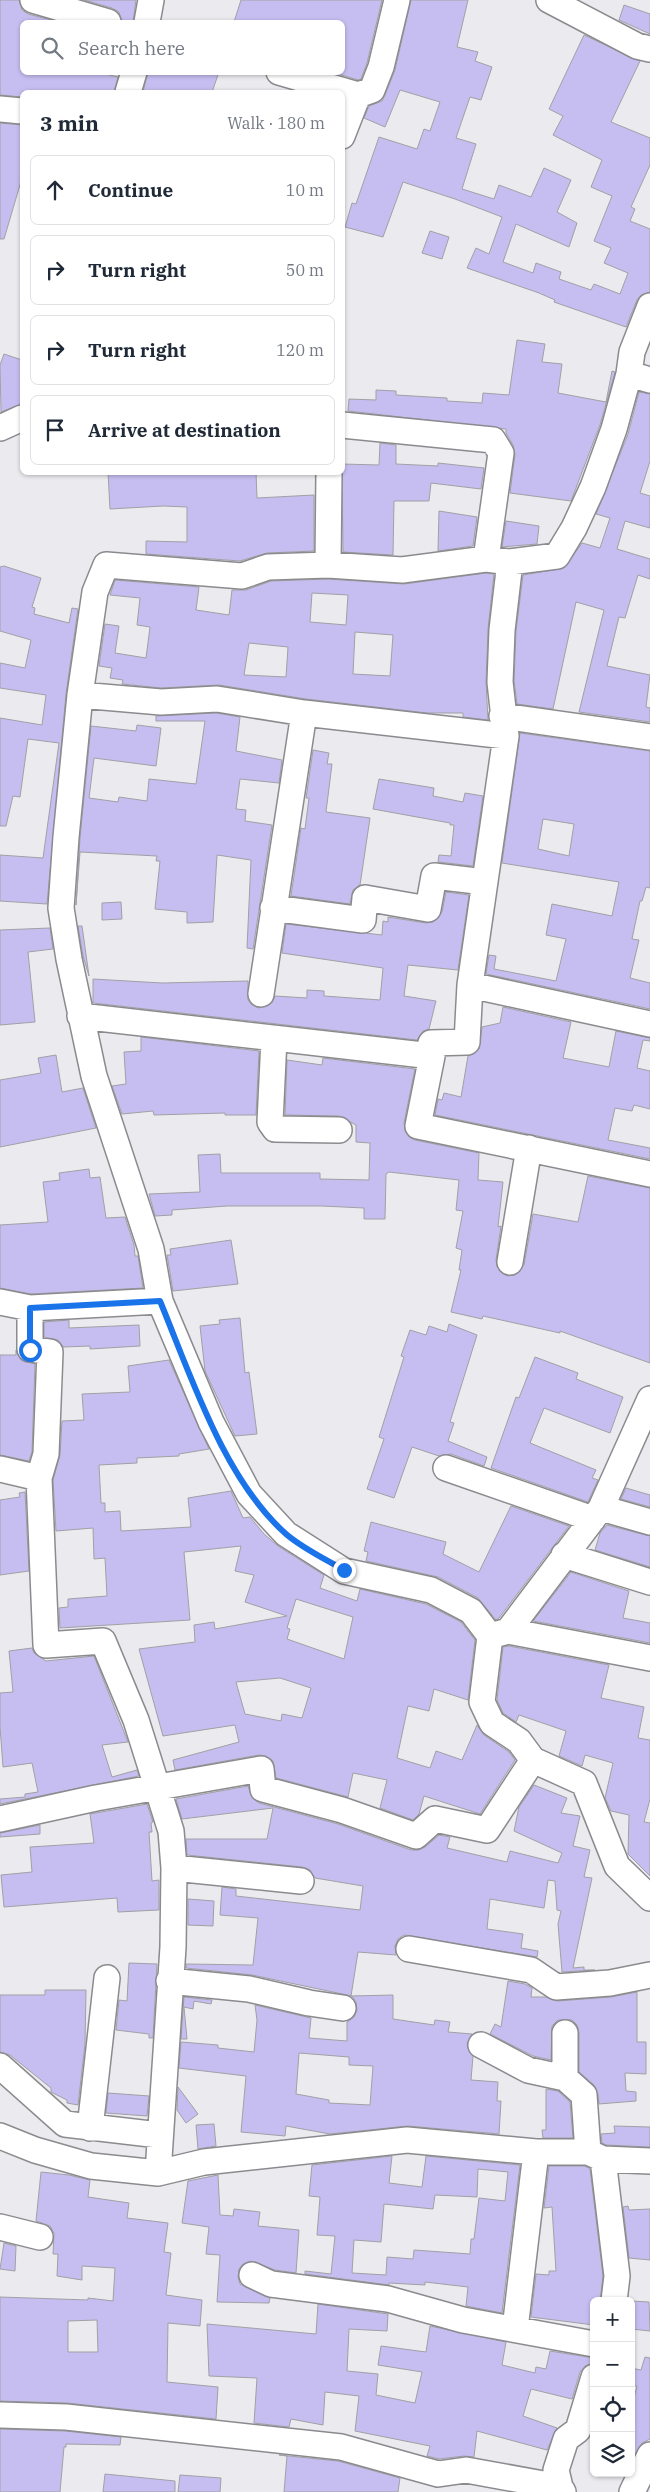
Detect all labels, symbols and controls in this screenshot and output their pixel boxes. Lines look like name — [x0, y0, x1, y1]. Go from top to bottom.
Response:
search box — [20, 20, 345, 75]
icon: search — [38, 34, 66, 62]
text: Search here — [78, 36, 185, 60]
text: 3 min — [40, 109, 99, 137]
text: Walk · 180 m — [227, 113, 325, 133]
icon: ahead — [41, 176, 69, 204]
text: Continue — [88, 178, 173, 202]
text: 10 m — [286, 180, 324, 200]
icon: right — [41, 256, 69, 284]
text: Turn right — [88, 258, 186, 282]
text: 50 m — [286, 260, 324, 280]
icon: right — [41, 336, 69, 364]
text: Turn right — [88, 338, 186, 362]
text: 120 m — [276, 340, 324, 360]
icon: arrive — [41, 416, 69, 444]
text: Arrive at destination — [88, 418, 281, 442]
route start — [19, 1339, 42, 1362]
route end — [333, 1559, 356, 1582]
map controls — [590, 2297, 635, 2477]
button: + — [590, 2297, 635, 2342]
button: − — [590, 2342, 635, 2387]
button: locate — [590, 2387, 635, 2432]
button: layers — [590, 2432, 635, 2477]

